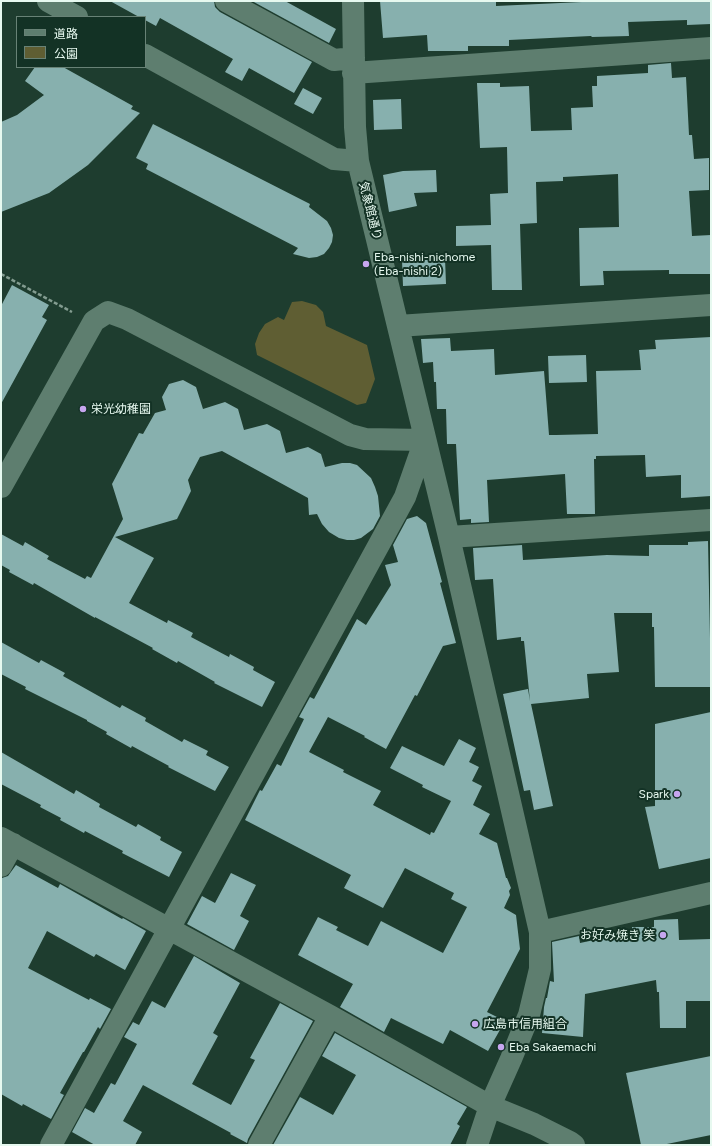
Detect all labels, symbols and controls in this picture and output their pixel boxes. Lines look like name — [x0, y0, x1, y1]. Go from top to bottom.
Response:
legend — [16, 16, 146, 68]
text: 道路 — [54, 27, 78, 41]
text: 公園 — [54, 47, 78, 61]
street label: 気象館通り — [356, 180, 384, 242]
place label: Eba-nishi-nichome (Eba-nishi 2) — [374, 250, 475, 278]
marker: Eba-nishi-nichome (Eba-nishi 2) — [361, 259, 371, 269]
place label: 栄光幼稚園 — [91, 402, 151, 416]
marker: 栄光幼稚園 — [78, 404, 88, 414]
place label: Spark — [639, 787, 669, 801]
marker: Spark — [672, 789, 682, 799]
place label: お好み焼き 笑 — [580, 928, 655, 942]
marker: お好み焼き 笑 — [658, 930, 668, 940]
place label: 広島市信用組合 — [483, 1017, 567, 1031]
marker: 広島市信用組合 — [470, 1019, 480, 1029]
place label: Eba Sakaemachi — [509, 1040, 596, 1054]
marker: Eba Sakaemachi — [496, 1042, 506, 1052]

